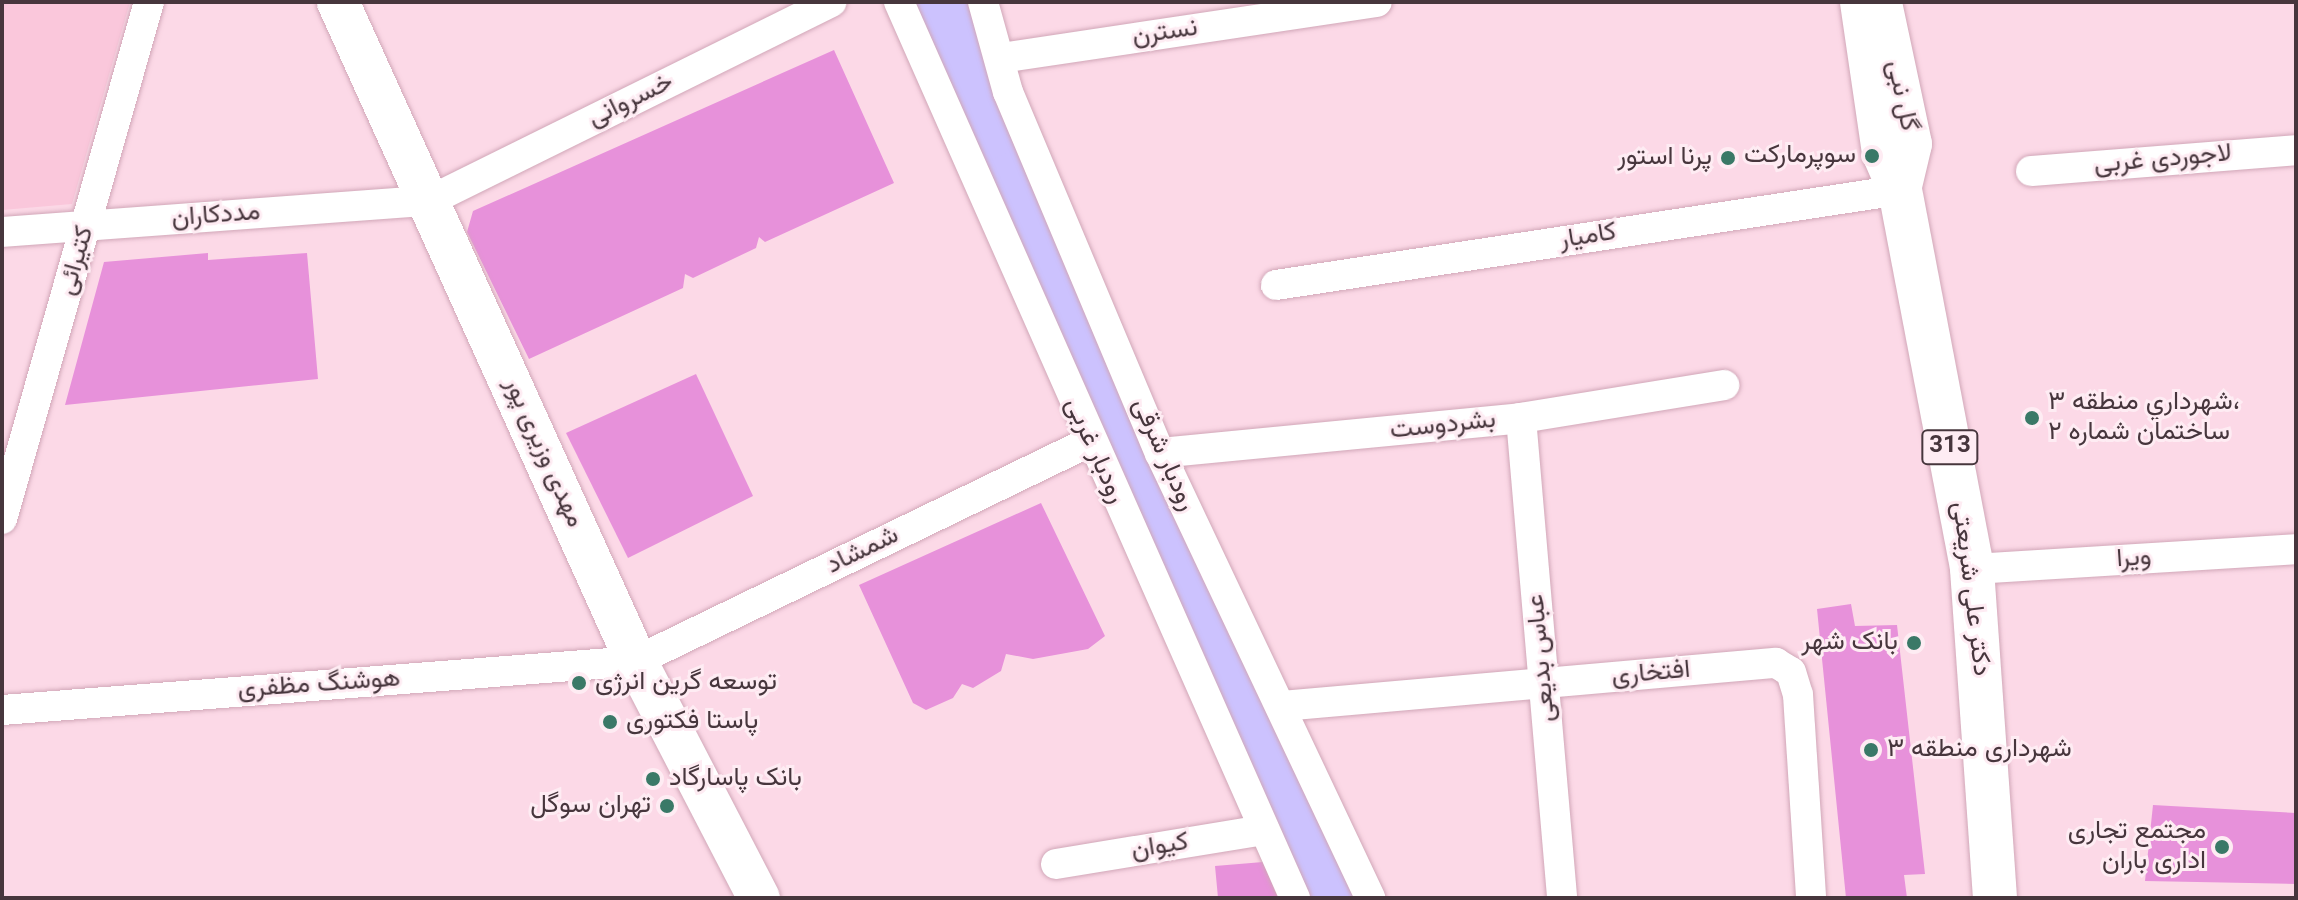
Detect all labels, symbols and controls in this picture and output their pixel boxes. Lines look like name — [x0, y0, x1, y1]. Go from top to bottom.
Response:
street label: نسترن — [1130, 13, 1200, 53]
street label: گل نبی — [1878, 58, 1924, 134]
street label: خسروانی — [583, 67, 679, 135]
street label: لاجوردی غربی — [2093, 138, 2233, 182]
place label: سوپرمارکت — [1744, 140, 1856, 172]
place label: پرنا استور — [1617, 142, 1712, 174]
marker: سوپرمارکت — [1863, 147, 1881, 165]
marker: پرنا استور — [1719, 149, 1737, 167]
street label: مددکاران — [171, 197, 261, 235]
street label: کامیار — [1557, 217, 1619, 257]
street label: کتیرائی — [52, 223, 102, 299]
street label: مهدی وزیری پور — [496, 373, 590, 533]
place label: شهرداري منطقه ٣، ساختمان شماره ٢ — [2048, 387, 2240, 448]
street label: رودبار غربی — [1057, 393, 1131, 509]
street label: رودبار شرقی — [1124, 394, 1202, 516]
street label: بشردوست — [1389, 405, 1497, 447]
marker: شهرداري منطقه ٣، ساختمان شماره ٢ — [2023, 409, 2041, 427]
road number: 313 — [1920, 427, 1980, 467]
street label: دکتر علی شریعتی — [1944, 500, 1996, 678]
street label: شمشاد — [822, 520, 904, 582]
street label: ویرا — [2116, 542, 2152, 576]
street label: عباس بدیعی — [1521, 593, 1563, 723]
place label: بانک شهر — [1801, 627, 1898, 659]
marker: بانک شهر — [1905, 634, 1923, 652]
street label: افتخاری — [1610, 655, 1692, 693]
street label: هوشنگ مظفری — [237, 664, 401, 706]
place label: توسعه گرین انرژی — [595, 667, 777, 699]
marker: توسعه گرین انرژی — [570, 674, 588, 692]
place label: پاستا فکتورى — [626, 706, 758, 738]
marker: پاستا فکتورى — [601, 713, 619, 731]
place label: شهرداری منطقه ۳ — [1887, 734, 2072, 766]
marker: شهرداری منطقه ۳ — [1862, 741, 1880, 759]
place label: بانک پاسارگاد — [669, 763, 802, 795]
marker: بانک پاسارگاد — [644, 770, 662, 788]
place label: تهران سوگل — [530, 790, 651, 822]
marker: تهران سوگل — [658, 797, 676, 815]
place label: مجتمع تجاری اداری باران — [2068, 816, 2206, 878]
street label: کیوان — [1129, 827, 1191, 867]
marker: مجتمع تجاری اداری باران — [2213, 838, 2231, 856]

